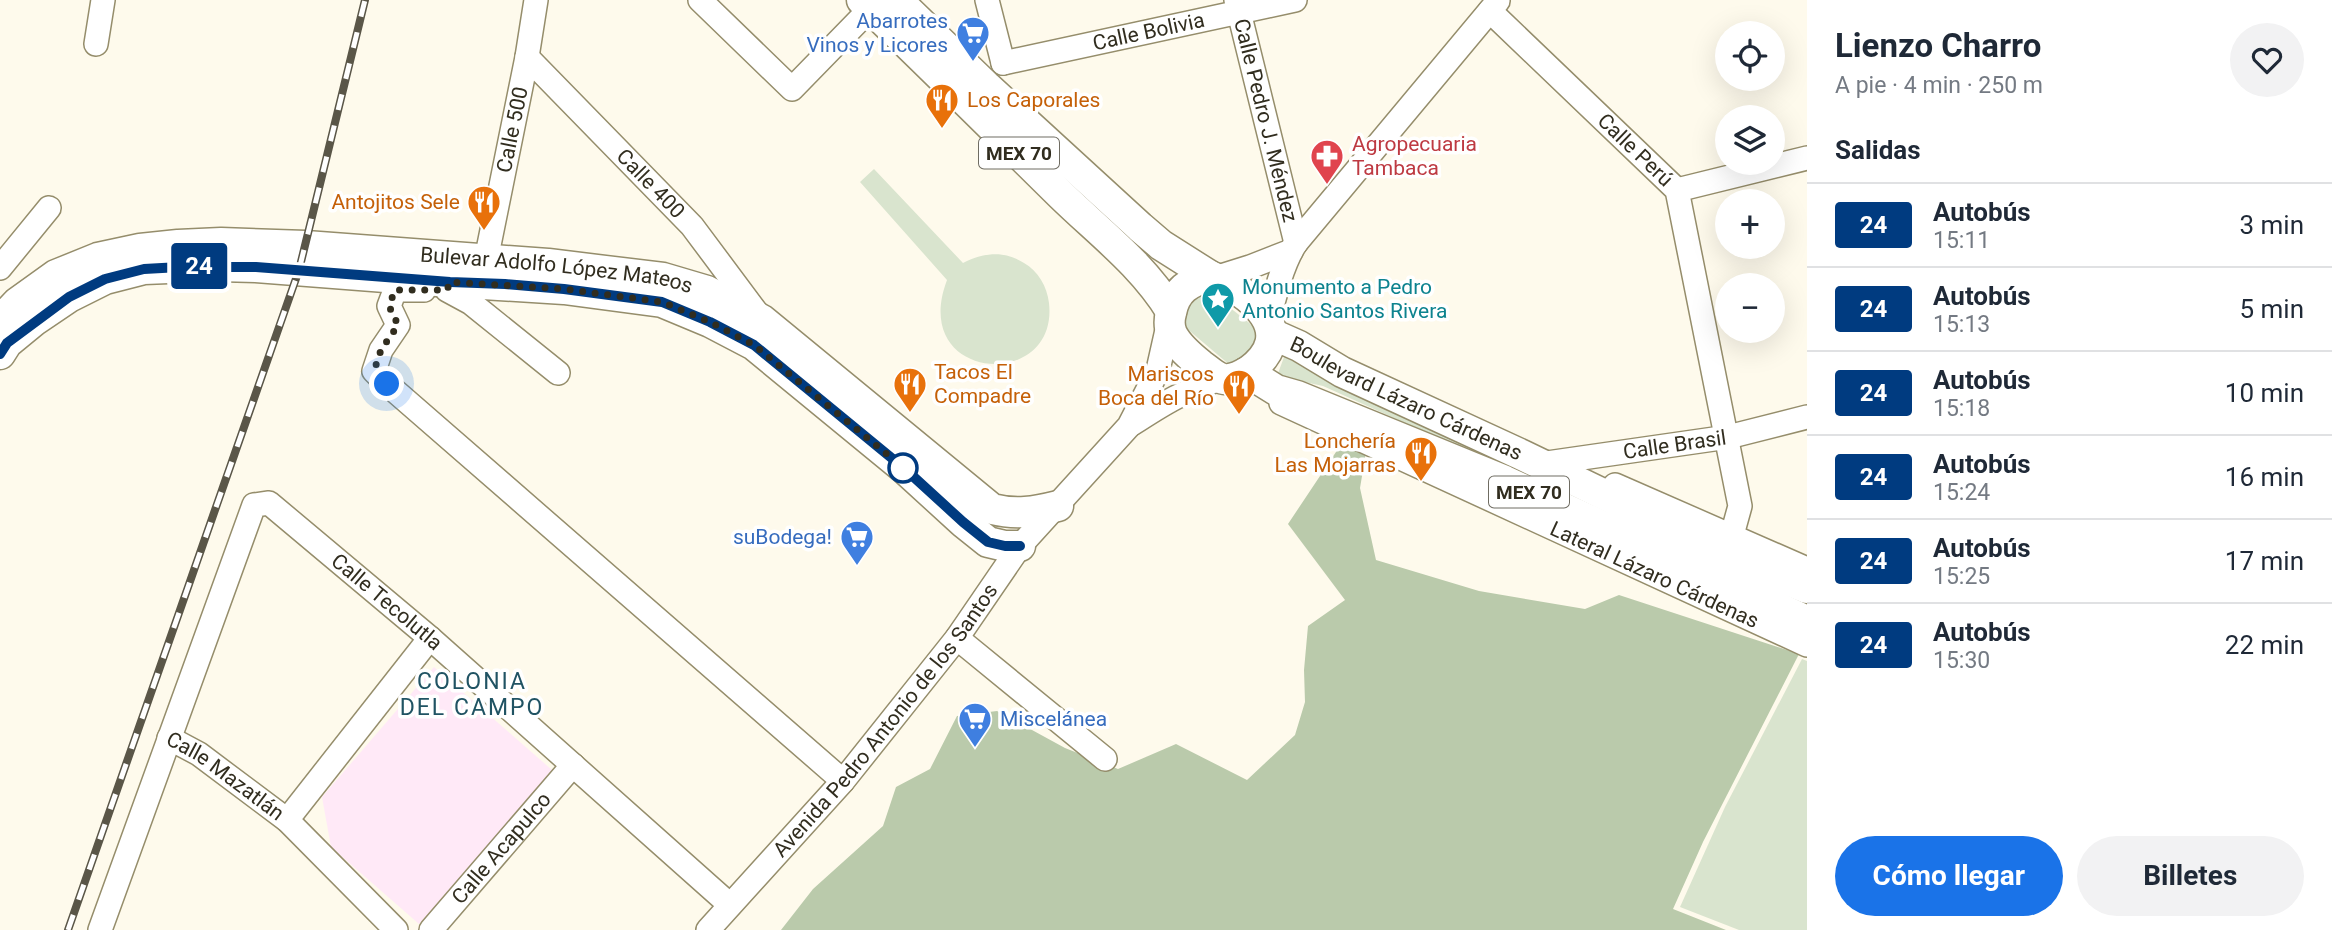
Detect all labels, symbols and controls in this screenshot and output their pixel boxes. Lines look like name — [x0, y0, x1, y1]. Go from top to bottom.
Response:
street label: Calle Bolivia — [1091, 8, 1207, 55]
place label: Abarrotes Vinos y Licores — [806, 9, 948, 57]
supermarket icon: Abarrotes Vinos y Licores — [954, 14, 992, 63]
street label: Calle Pedro J. Méndez — [1229, 16, 1302, 225]
map controls — [1715, 21, 1785, 343]
button: locate — [1715, 21, 1785, 91]
button: heart — [2230, 23, 2304, 97]
text: Lienzo Charro — [1835, 26, 2041, 65]
text: A pie · 4 min · 250 m — [1835, 72, 2043, 99]
restaurant icon: Los Caporales — [923, 81, 961, 130]
street label: Calle 500 — [492, 85, 533, 175]
place label: Los Caporales — [967, 88, 1100, 112]
button: layers — [1715, 105, 1785, 175]
street label: Calle Perú — [1593, 109, 1678, 191]
place label: Agropecuaria Tambaca — [1352, 132, 1477, 180]
text: Salidas — [1835, 135, 1921, 165]
pharmacy icon: Agropecuaria Tambaca — [1308, 137, 1346, 186]
road number: MEX 70 — [979, 138, 1059, 168]
street label: Calle 400 — [612, 144, 690, 223]
restaurant icon: Antojitos Sele — [465, 183, 503, 232]
button: + — [1715, 189, 1785, 259]
place label: Antojitos Sele — [331, 190, 460, 214]
text: Autobús — [1933, 197, 2031, 227]
text: 3 min — [2239, 210, 2304, 240]
text: 24 — [1860, 211, 1887, 239]
text: 15:11 — [1933, 227, 1990, 254]
line badge: 24 — [168, 243, 230, 289]
street label: Bulevar Adolfo López Mateos — [419, 243, 695, 298]
text: 24 — [185, 252, 213, 280]
button: − — [1715, 273, 1785, 343]
place label: Monumento a Pedro Antonio Santos Rivera — [1242, 275, 1447, 323]
place icon: Monumento a Pedro Antonio Santos Rivera — [1199, 280, 1237, 329]
text: Autobús — [1933, 281, 2031, 311]
text: 5 min — [2239, 294, 2304, 324]
text: 24 — [1860, 295, 1887, 323]
text: 15:13 — [1933, 311, 1990, 338]
street label: Boulevard Lázaro Cárdenas — [1286, 332, 1526, 465]
place label: Tacos El Compadre — [934, 360, 1031, 408]
place label: Mariscos Boca del Río — [1098, 362, 1214, 410]
restaurant icon: Tacos El Compadre — [891, 365, 929, 414]
text: Autobús — [1933, 365, 2031, 395]
your location — [369, 366, 404, 401]
restaurant icon: Mariscos Boca del Río — [1220, 367, 1258, 416]
text: 10 min — [2225, 378, 2304, 408]
text: 24 — [1860, 379, 1887, 407]
text: 15:18 — [1933, 395, 1990, 422]
street label: Calle Brasil — [1621, 425, 1728, 464]
place label: Lonchería Las Mojarras — [1274, 429, 1396, 477]
restaurant icon: Lonchería Las Mojarras — [1402, 434, 1440, 483]
text: Autobús — [1933, 449, 2031, 479]
unlabelled marker — [888, 453, 918, 483]
text: 16 min — [2225, 462, 2304, 492]
text: 24 — [1860, 463, 1887, 491]
road number: MEX 70 — [1489, 477, 1569, 508]
text: 15:24 — [1933, 479, 1990, 506]
street label: Lateral Lázaro Cárdenas — [1546, 516, 1762, 633]
supermarket icon: suBodega! — [838, 518, 876, 567]
place label: suBodega! — [733, 525, 832, 549]
text: Autobús — [1933, 533, 2031, 563]
text: 17 min — [2225, 546, 2304, 576]
text: 24 — [1860, 547, 1887, 575]
street label: Calle Tecolutla — [327, 549, 447, 655]
text: 15:25 — [1933, 563, 1990, 590]
street label: Avenida Pedro Antonio de los Santos — [768, 579, 1003, 862]
text: Autobús — [1933, 617, 2031, 647]
text: 22 min — [2225, 630, 2304, 660]
text: 24 — [1860, 631, 1887, 659]
text: 15:30 — [1933, 647, 1990, 674]
district label: COLONIA DEL CAMPO — [400, 668, 544, 721]
supermarket icon: Miscelánea — [956, 700, 994, 749]
place label: Miscelánea — [1000, 707, 1107, 731]
street label: Calle Mazatlán — [162, 727, 289, 826]
street label: Calle Acapulco — [447, 788, 556, 909]
button: Cómo llegar — [1835, 836, 2063, 916]
button: Billetes — [2077, 836, 2304, 916]

